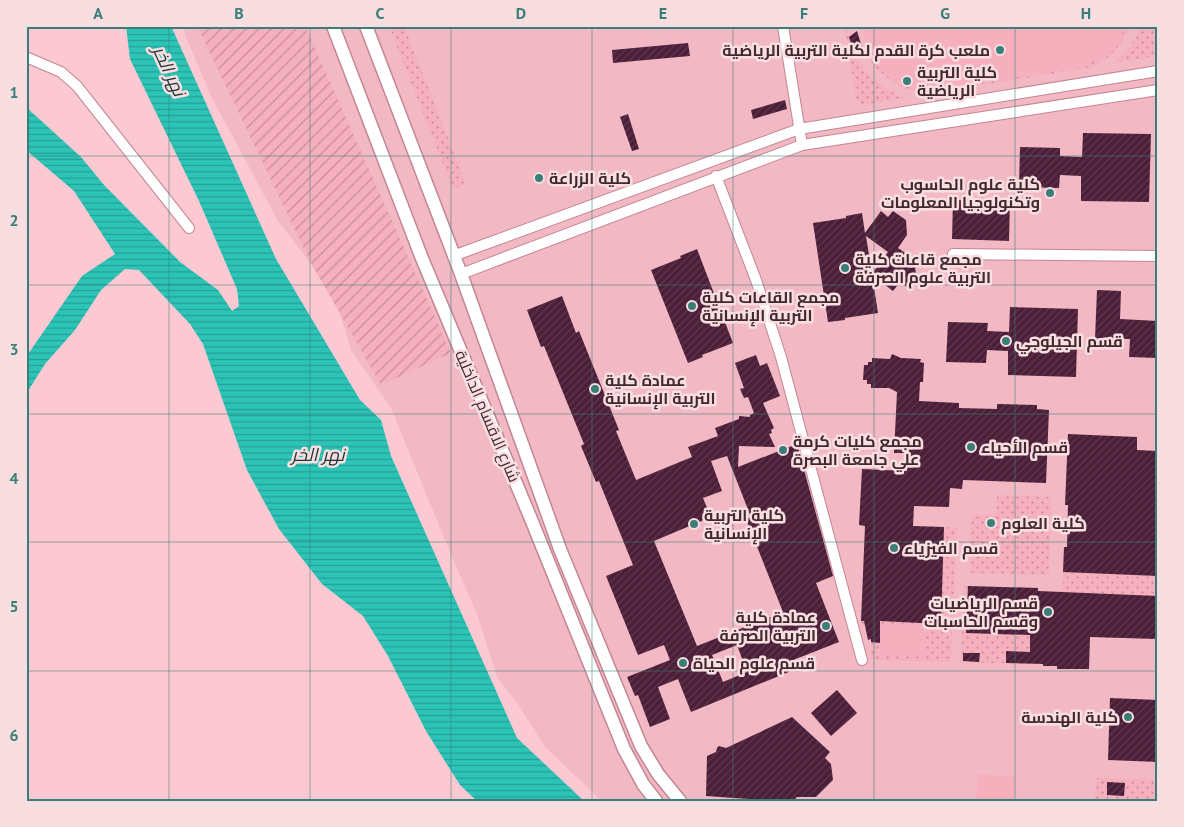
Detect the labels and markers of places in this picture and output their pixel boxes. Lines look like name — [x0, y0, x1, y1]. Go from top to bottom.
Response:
place label: ملعب كرة القدم لكلية التربية الرياضية — [722, 40, 990, 62]
marker: ملعب كرة القدم لكلية التربية الرياضية — [994, 44, 1006, 56]
place label: كلية التربية الرياضية — [917, 62, 997, 100]
marker: كلية التربية الرياضية — [901, 75, 913, 87]
place label: كلية الزراعة — [549, 168, 631, 188]
marker: كلية الزراعة — [533, 172, 545, 184]
place label: كلية علوم الحاسوب وتكنولوجيا المعلومات — [881, 174, 1040, 212]
marker: كلية علوم الحاسوب وتكنولوجيا المعلومات — [1044, 187, 1056, 199]
place label: مجمع قاعات كلية التربية علوم الصرفة — [855, 249, 991, 289]
marker: مجمع قاعات كلية التربية علوم الصرفة — [839, 262, 851, 274]
place label: مجمع القاعات كلية التربية الإنسانية — [702, 287, 839, 327]
marker: مجمع القاعات كلية التربية الإنسانية — [686, 300, 698, 312]
place label: قسم الجيلوجي — [1016, 331, 1123, 354]
marker: قسم الجيلوجي — [1000, 335, 1012, 347]
place label: عمادة كلية التربية الإنسانية — [605, 370, 715, 410]
marker: عمادة كلية التربية الإنسانية — [589, 383, 601, 395]
place label: مجمع كليات كرمة علي جامعة البصرة — [793, 431, 922, 472]
place label: قسم الأحياء — [981, 437, 1068, 459]
marker: قسم الأحياء — [965, 441, 977, 453]
marker: مجمع كليات كرمة علي جامعة البصرة — [777, 444, 789, 456]
place label: كلية التربية الإنسانية — [704, 505, 784, 545]
place label: كلية العلوم — [1001, 513, 1085, 535]
marker: كلية العلوم — [985, 517, 997, 529]
marker: كلية التربية الإنسانية — [688, 518, 700, 530]
place label: قسم الفيزياء — [904, 538, 998, 560]
marker: قسم الفيزياء — [888, 542, 900, 554]
place label: قسم الرياضيات وقسم الحاسبات — [924, 593, 1038, 633]
marker: قسم الرياضيات وقسم الحاسبات — [1042, 606, 1054, 618]
place label: عمادة كلية التربية الصرفة — [720, 607, 816, 645]
marker: عمادة كلية التربية الصرفة — [820, 620, 832, 632]
place label: قسم علوم الحياة — [693, 653, 815, 675]
marker: قسم علوم الحياة — [677, 657, 689, 669]
place label: كلية الهندسة — [1021, 707, 1118, 727]
marker: كلية الهندسة — [1122, 711, 1134, 723]

